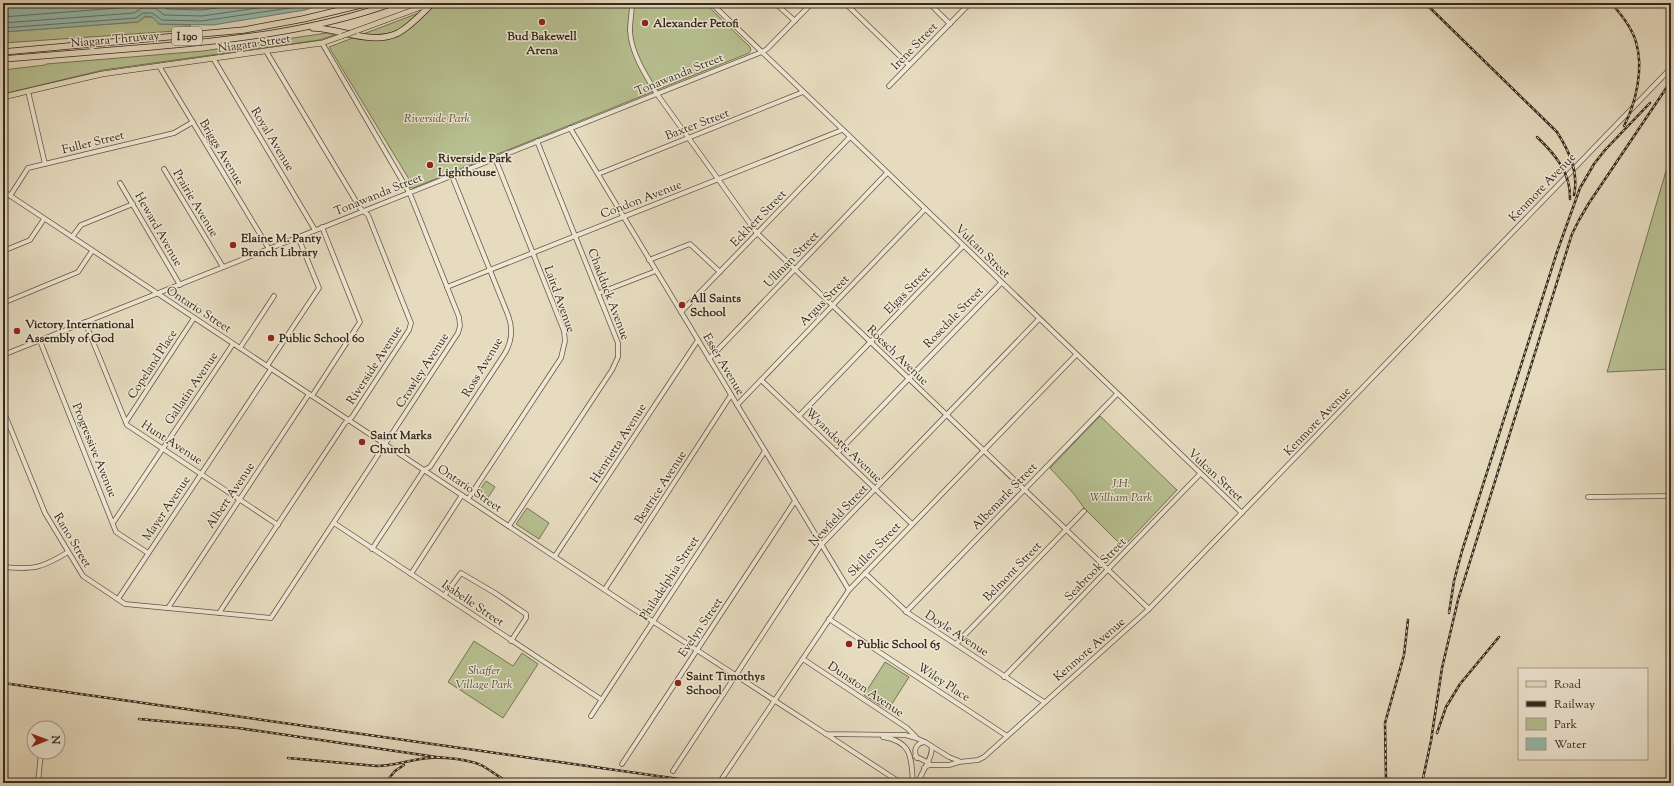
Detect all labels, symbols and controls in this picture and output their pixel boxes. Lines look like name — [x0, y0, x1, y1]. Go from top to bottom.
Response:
place label: Alexander Petofi — [652, 15, 739, 33]
marker: Bud Bakewell Arena — [537, 17, 547, 27]
marker: Alexander Petofi — [640, 18, 650, 28]
street label: Irene Street — [887, 19, 942, 75]
street label: Niagara Thruway — [70, 27, 160, 53]
road number: I 190 — [172, 27, 202, 45]
place label: Bud Bakewell Arena — [506, 28, 577, 60]
street label: Niagara Street — [217, 30, 292, 58]
street label: Tonawanda Street — [633, 49, 726, 101]
street label: Royal Avenue — [246, 104, 299, 175]
street label: Baxter Street — [663, 104, 732, 145]
park label: Riverside Park — [404, 110, 471, 128]
street label: Briggs Avenue — [194, 116, 248, 189]
street label: Fuller Street — [60, 127, 126, 159]
street label: Kenmore Avenue — [1505, 149, 1581, 226]
place label: Riverside Park Lighthouse — [437, 150, 512, 182]
marker: Riverside Park Lighthouse — [425, 160, 435, 170]
street label: Prairie Avenue — [168, 166, 223, 241]
street label: Tonawanda Street — [332, 169, 425, 221]
street label: Condon Avenue — [598, 176, 685, 224]
street label: Eckhert Street — [727, 186, 791, 252]
street label: Heward Avenue — [130, 189, 187, 270]
street label: Vulcan Street — [951, 221, 1014, 283]
street label: Ullman Street — [760, 227, 823, 292]
place label: Elaine M. Panty Branch Library — [240, 230, 321, 262]
marker: Elaine M. Panty Branch Library — [228, 240, 238, 250]
street label: Chadduck Avenue — [582, 246, 634, 343]
street label: Laird Avenue — [539, 263, 580, 336]
street label: Elgas Street — [880, 263, 935, 319]
street label: Argus Street — [796, 271, 854, 330]
street label: Ontario Street — [162, 282, 235, 338]
street label: Rosedale Street — [920, 283, 988, 353]
place label: All Saints School — [689, 290, 741, 322]
marker: All Saints School — [677, 300, 687, 310]
place label: Victory International Assembly of God — [24, 316, 135, 348]
street label: Roesch Avenue — [862, 321, 933, 390]
street label: Riverside Avenue — [343, 322, 407, 409]
marker: Victory International Assembly of God — [12, 326, 22, 336]
street label: Copeland Place — [124, 326, 182, 403]
street label: Crowley Avenue — [392, 329, 454, 412]
place label: Public School 60 — [278, 330, 365, 348]
street label: Esser Avenue — [698, 330, 749, 399]
marker: Public School 60 — [266, 333, 276, 343]
street label: Ross Avenue — [458, 334, 508, 401]
street label: Gallatin Avenue — [161, 348, 223, 429]
street label: Kenmore Avenue — [1280, 383, 1356, 460]
street label: Progressive Avenue — [67, 400, 121, 501]
street label: Henrietta Avenue — [586, 400, 652, 487]
street label: Wyandotte Avenue — [801, 404, 886, 487]
street label: Hunt Avenue — [137, 416, 206, 470]
place label: Saint Marks Church — [370, 427, 432, 459]
marker: Saint Marks Church — [357, 437, 367, 447]
street label: Vulcan Street — [1183, 445, 1247, 506]
street label: Beatrice Avenue — [630, 447, 692, 528]
street label: Albert Avenue — [202, 458, 260, 532]
street label: Albemarle Street — [968, 459, 1042, 534]
street label: Ontario Street — [433, 460, 505, 517]
street label: Mayer Avenue — [138, 472, 195, 545]
park label: J.H. William Park — [1090, 475, 1153, 507]
street label: Newfield Street — [805, 481, 872, 551]
street label: Rano Street — [49, 510, 96, 571]
street label: Skillen Street — [844, 518, 906, 581]
street label: Philadelphia Street — [636, 533, 704, 624]
street label: Seabrook Street — [1061, 534, 1131, 606]
street label: Belmont Street — [979, 538, 1046, 606]
street label: Isabelle Street — [438, 576, 507, 631]
street label: Evelyn Street — [674, 594, 727, 661]
street label: Doyle Avenue — [921, 606, 992, 662]
street label: Kenmore Avenue — [1050, 613, 1130, 686]
place label: Public School 65 — [856, 636, 941, 654]
marker: Public School 65 — [844, 639, 854, 649]
street label: Dunston Avenue — [824, 658, 908, 722]
street label: Wiley Place — [914, 659, 974, 707]
park label: Shaffer Village Park — [456, 662, 513, 694]
place label: Saint Timothys School — [686, 668, 765, 700]
legend — [1518, 668, 1648, 760]
text: Road — [1554, 676, 1581, 694]
marker: Saint Timothys School — [673, 678, 683, 688]
text: Railway — [1554, 696, 1595, 714]
text: Park — [1554, 716, 1577, 734]
north arrow — [26, 720, 66, 760]
text: N — [47, 734, 63, 745]
text: Water — [1554, 736, 1587, 754]

